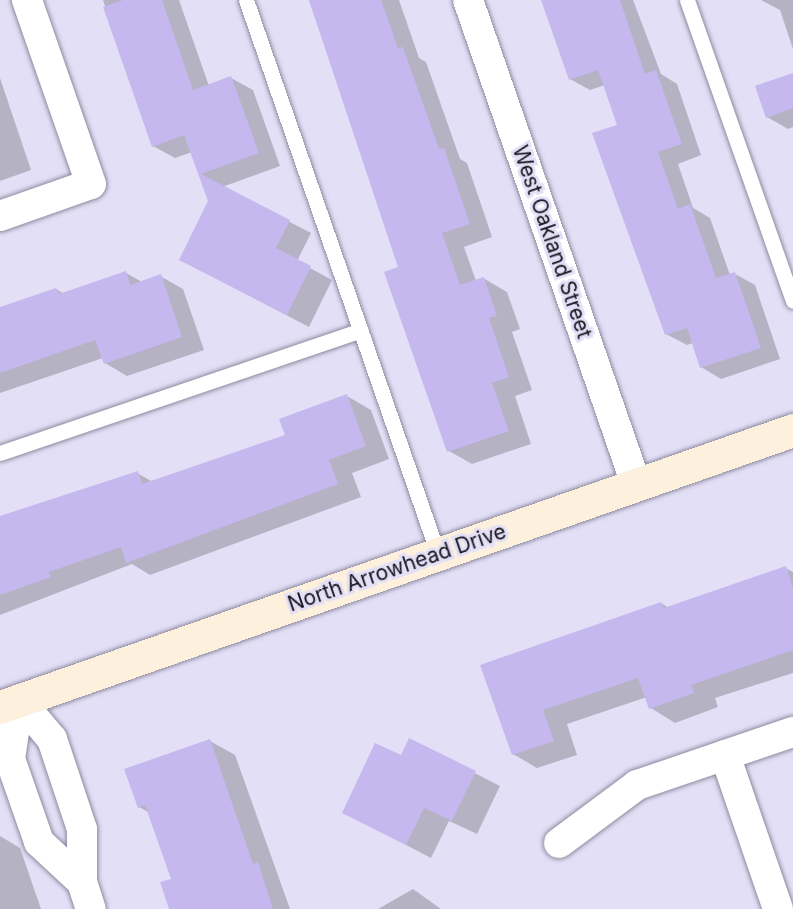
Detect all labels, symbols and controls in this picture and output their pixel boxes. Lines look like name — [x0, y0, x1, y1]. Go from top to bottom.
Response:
street label: West Oakland Street — [507, 142, 597, 342]
street label: North Arrowhead Drive — [285, 519, 509, 617]

